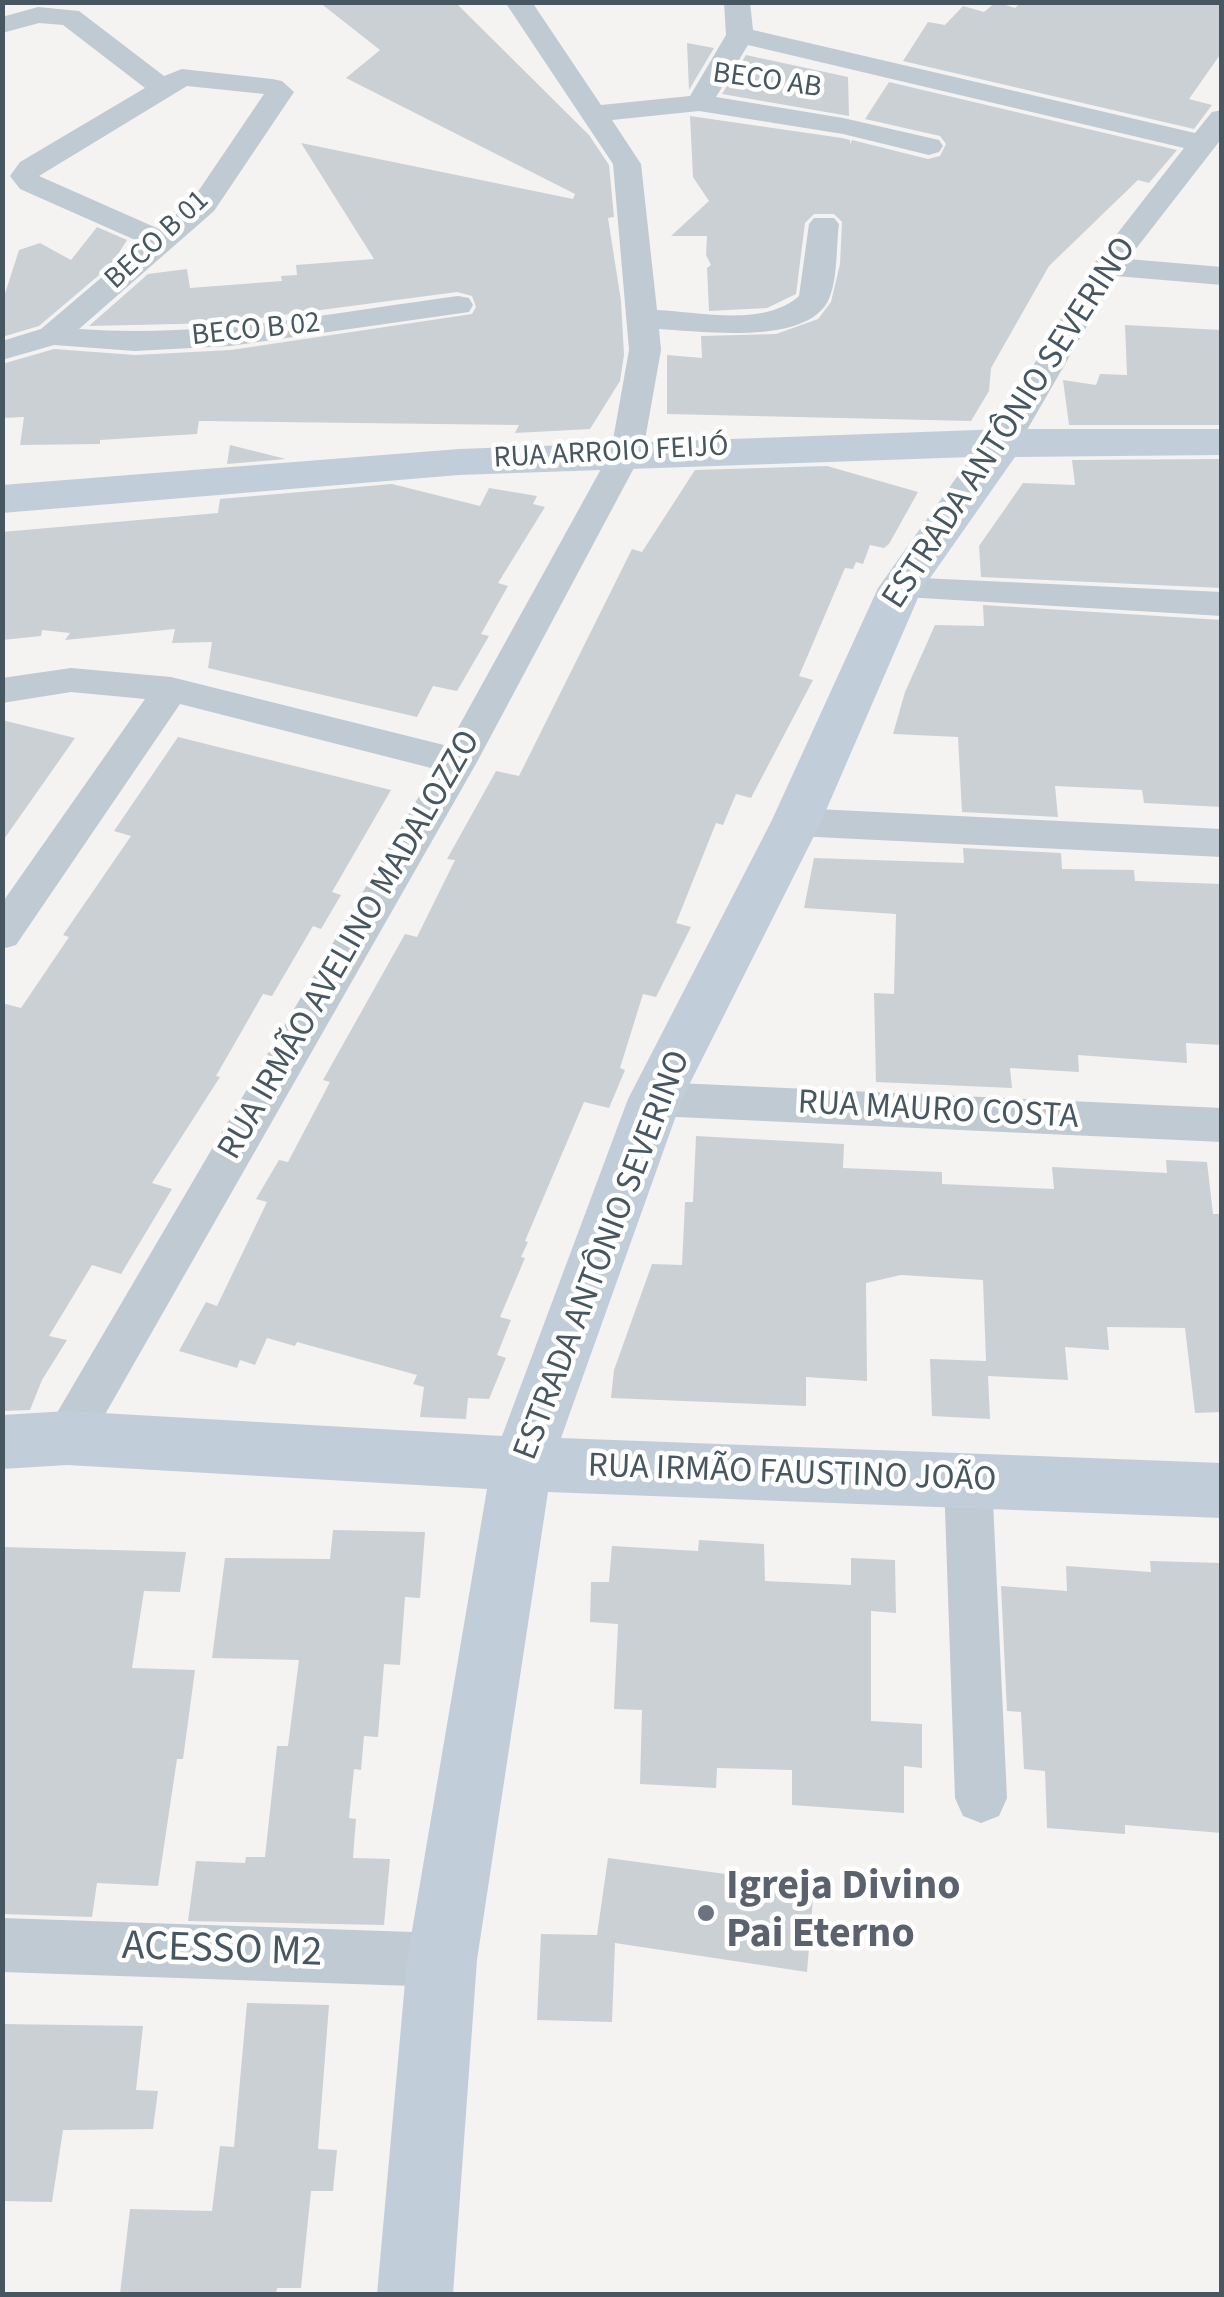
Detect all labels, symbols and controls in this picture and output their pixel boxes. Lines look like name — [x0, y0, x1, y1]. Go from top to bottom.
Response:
street label: BECO AB — [710, 57, 824, 107]
street label: BECO B 01 — [99, 184, 217, 298]
street label: ESTRADA ANTÔNIO SEVERINO — [875, 230, 1147, 618]
street label: BECO B 02 — [190, 306, 322, 356]
street label: RUA ARROIO FEIJÓ — [493, 430, 729, 478]
street label: RUA IRMÃO AVELINO MADALOZZO — [211, 724, 491, 1168]
street label: ESTRADA ANTÔNIO SEVERINO — [507, 1046, 701, 1466]
street label: RUA MAURO COSTA — [797, 1084, 1079, 1140]
street label: RUA IRMÃO FAUSTINO JOÃO — [587, 1447, 997, 1503]
place label: Igreja Divino Pai Eterno — [726, 1864, 960, 1962]
marker: Igreja Divino Pai Eterno — [695, 1902, 717, 1924]
street label: ACESSO M2 — [121, 1923, 323, 1981]

